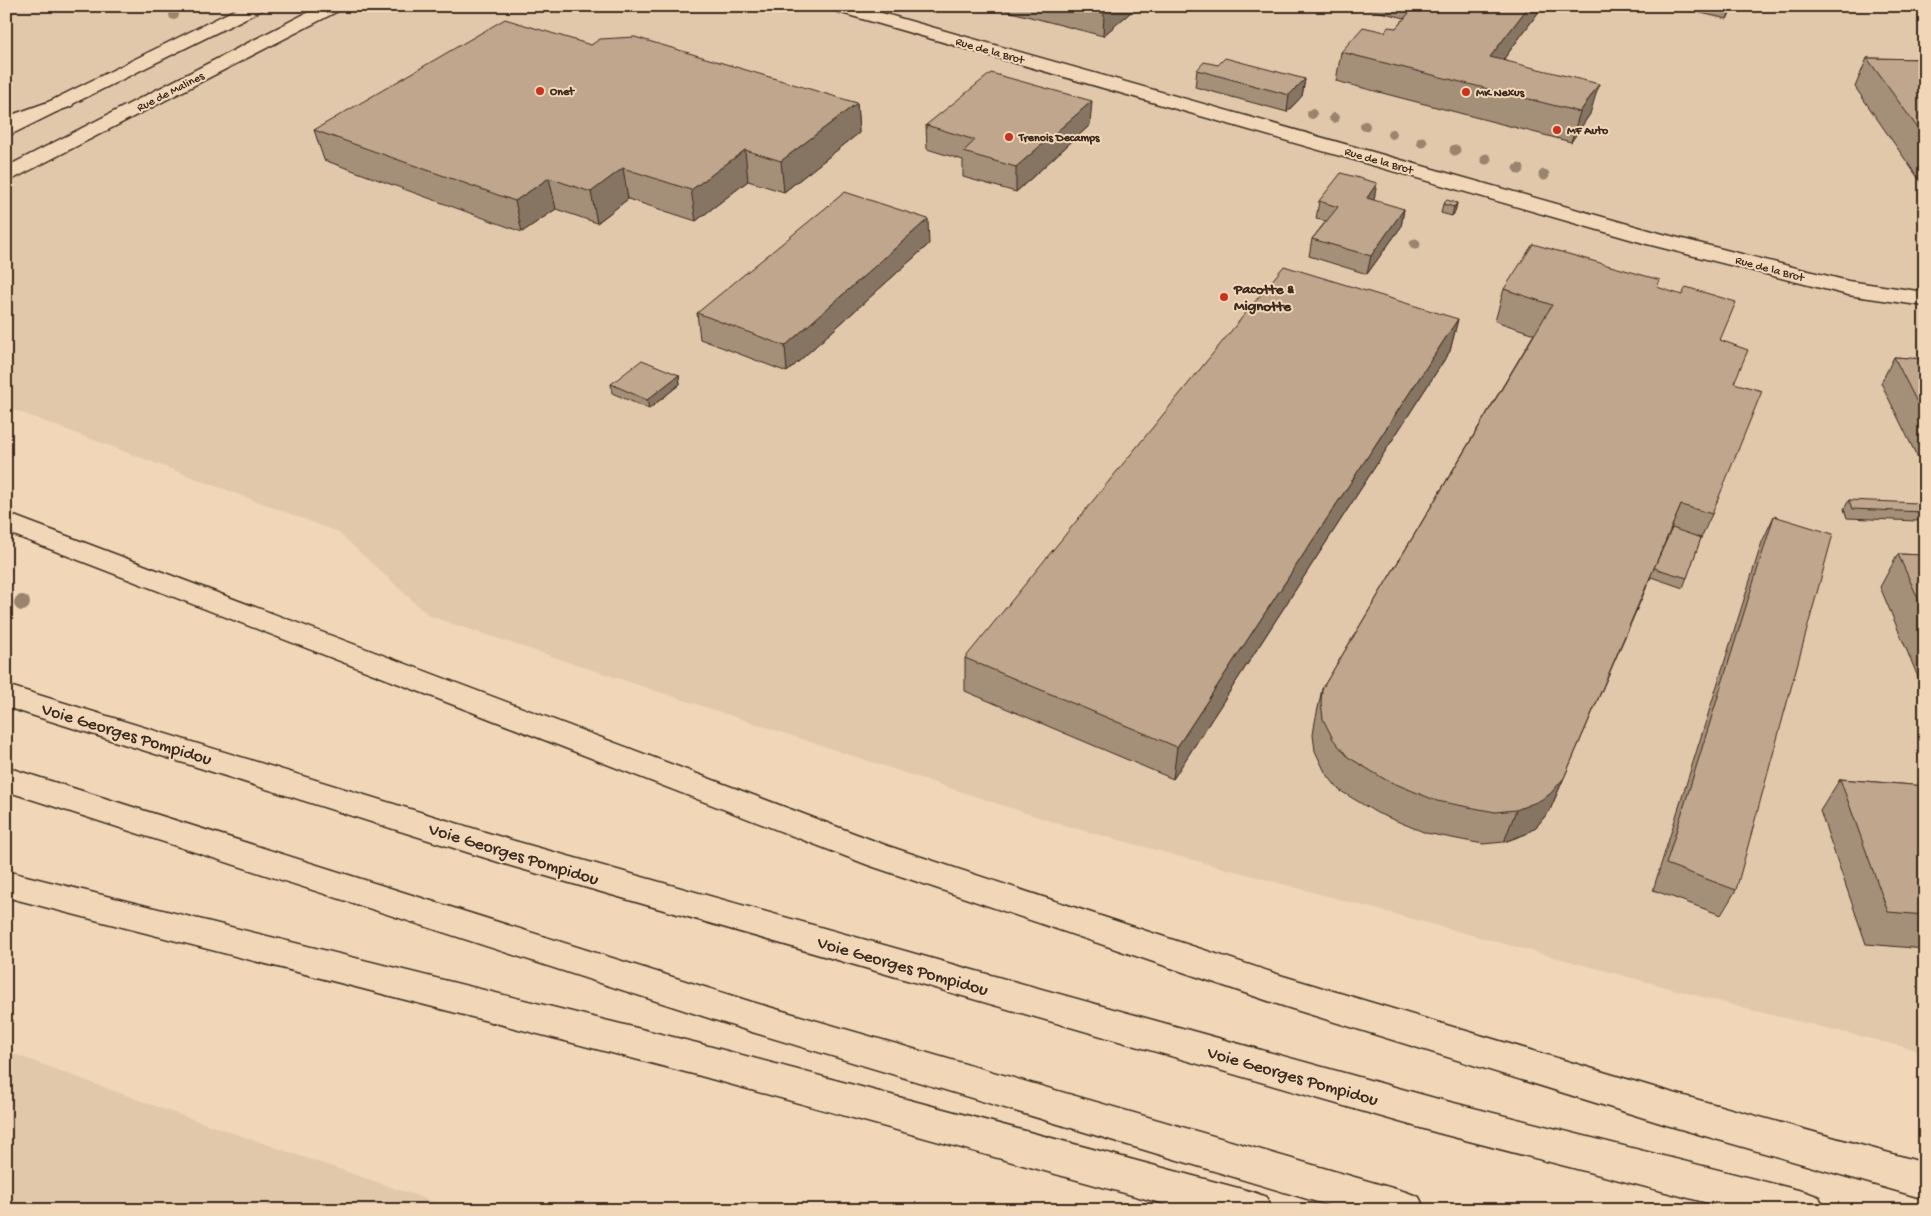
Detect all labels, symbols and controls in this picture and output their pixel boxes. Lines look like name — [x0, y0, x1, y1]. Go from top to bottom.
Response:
street label: Rue de la Brot — [954, 35, 1026, 69]
street label: Rue de Malines — [135, 70, 207, 116]
marker: Onet — [534, 85, 546, 97]
place label: Onet — [550, 86, 575, 100]
marker: MK Nexus — [1460, 86, 1472, 98]
place label: MK Nexus — [1476, 87, 1525, 101]
marker: MF Auto — [1551, 124, 1563, 136]
place label: MF Auto — [1567, 125, 1609, 139]
marker: Trenois Decamps — [1003, 131, 1015, 143]
place label: Trenois Decamps — [1018, 132, 1100, 146]
street label: Rue de la Brot — [1343, 145, 1415, 179]
street label: Rue de la Brot — [1734, 254, 1806, 286]
place label: Pacotte & Mignotte — [1233, 281, 1295, 316]
marker: Pacotte & Mignotte — [1218, 291, 1230, 303]
street label: Voie Georges Pompidou — [38, 699, 214, 771]
street label: Voie Georges Pompidou — [425, 819, 601, 891]
street label: Voie Georges Pompidou — [814, 933, 991, 1002]
street label: Voie Georges Pompidou — [1204, 1043, 1381, 1112]

